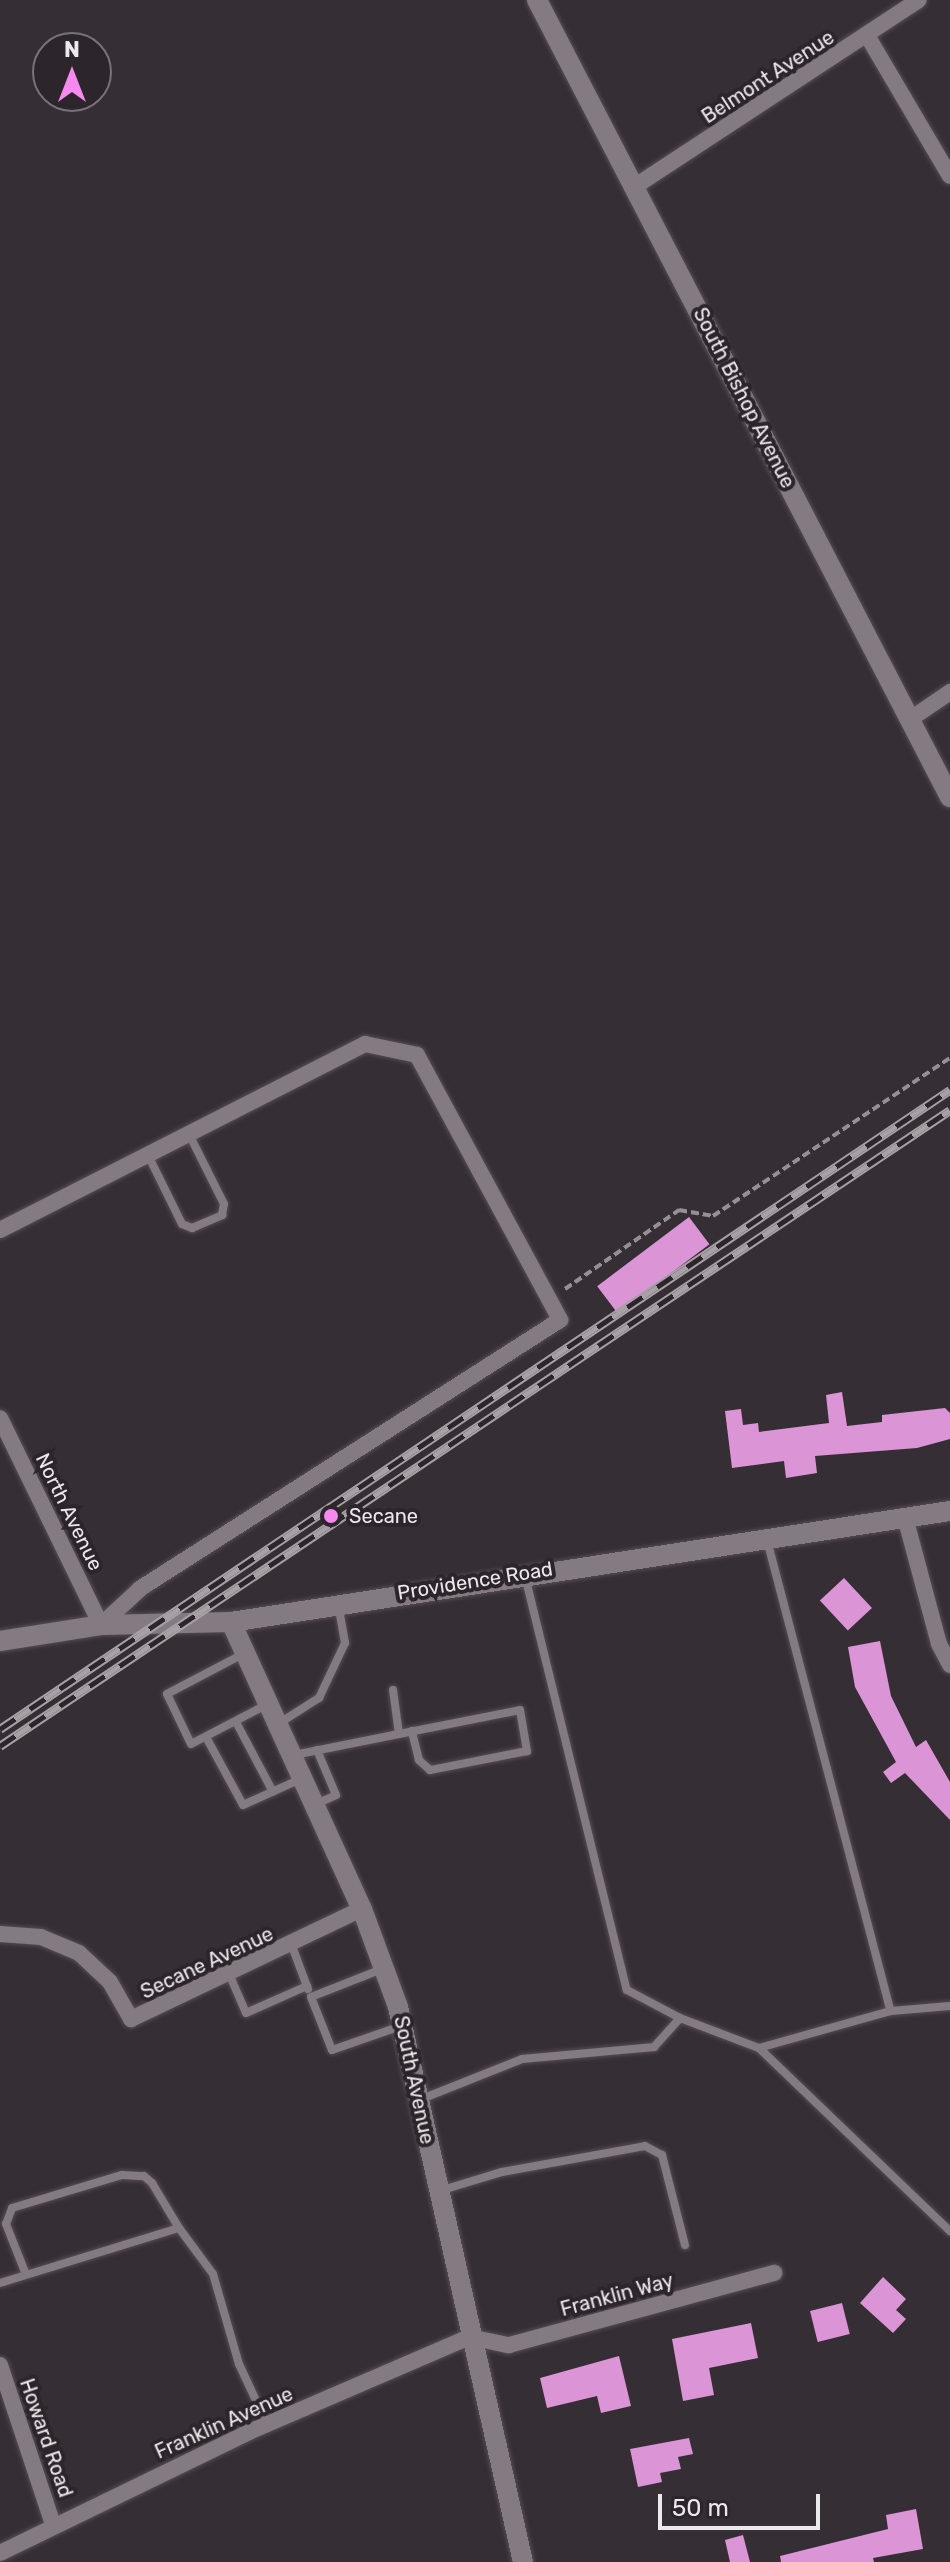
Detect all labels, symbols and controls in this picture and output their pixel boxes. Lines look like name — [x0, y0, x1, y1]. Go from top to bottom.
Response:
street label: Belmont Avenue — [697, 25, 839, 129]
north arrow — [32, 32, 112, 112]
text: N — [64, 36, 80, 63]
street label: South Bishop Avenue — [688, 304, 800, 492]
street label: North Avenue — [30, 1449, 108, 1575]
place label: Secane — [349, 1504, 418, 1528]
marker: Secane — [320, 1505, 342, 1527]
street label: Providence Road — [396, 1557, 554, 1605]
street label: Secane Avenue — [137, 1922, 277, 2004]
street label: South Avenue — [389, 2013, 439, 2147]
street label: Franklin Way — [558, 2268, 676, 2322]
street label: Howard Road — [14, 2376, 78, 2500]
street label: Franklin Avenue — [151, 2382, 297, 2464]
scale bar — [662, 2478, 824, 2528]
text: 50 m — [672, 2494, 729, 2522]

